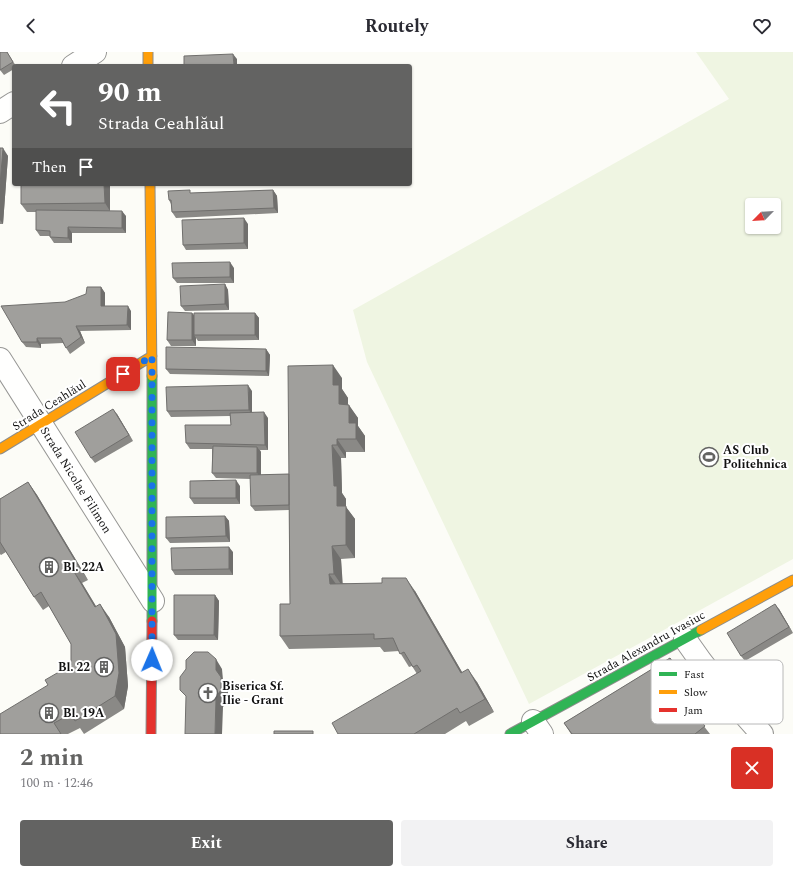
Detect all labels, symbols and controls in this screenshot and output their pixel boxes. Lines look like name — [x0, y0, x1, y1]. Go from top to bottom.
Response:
text: Routely — [365, 13, 428, 40]
icon: back — [20, 15, 42, 37]
icon: heart — [751, 15, 773, 37]
text: 90 m — [98, 71, 162, 114]
icon: left — [32, 80, 84, 132]
text: Strada Ceahlăul — [98, 110, 224, 137]
text: Then — [32, 156, 67, 179]
icon: arrive — [75, 156, 97, 178]
north arrow — [745, 198, 781, 234]
map controls — [745, 198, 781, 234]
pin — [106, 357, 140, 391]
icon: arrive — [112, 363, 134, 385]
street label: Strada Ceahlăul — [9, 375, 90, 436]
street label: Strada Nicolae Filimon — [35, 423, 116, 537]
place label: AS Club Politehnica — [723, 441, 788, 474]
sports icon: AS Club Politehnica — [698, 446, 720, 468]
building icon: Bl. 22A — [38, 556, 60, 578]
place label: Bl. 22A — [63, 558, 105, 577]
street label: Strada Alexandru Ivasiuc — [583, 606, 709, 687]
position arrow — [131, 639, 173, 681]
building icon: Bl. 22 — [93, 656, 115, 678]
place label: Bl. 22 — [58, 658, 90, 677]
legend — [651, 660, 783, 724]
text: Fast — [684, 666, 705, 683]
place label: Biserica Sf. Ilie - Grant — [222, 677, 284, 710]
church icon: Biserica Sf. Ilie - Grant — [197, 682, 219, 704]
text: Slow — [684, 684, 708, 701]
building icon: Bl. 19A — [38, 702, 60, 724]
text: Jam — [684, 702, 703, 719]
place label: Bl. 19A — [63, 704, 105, 723]
text: 2 min — [20, 740, 84, 776]
button: close — [731, 747, 773, 789]
text: 100 m · 12:46 — [20, 773, 93, 793]
button: Exit — [20, 820, 393, 866]
button: Share — [401, 820, 773, 866]

